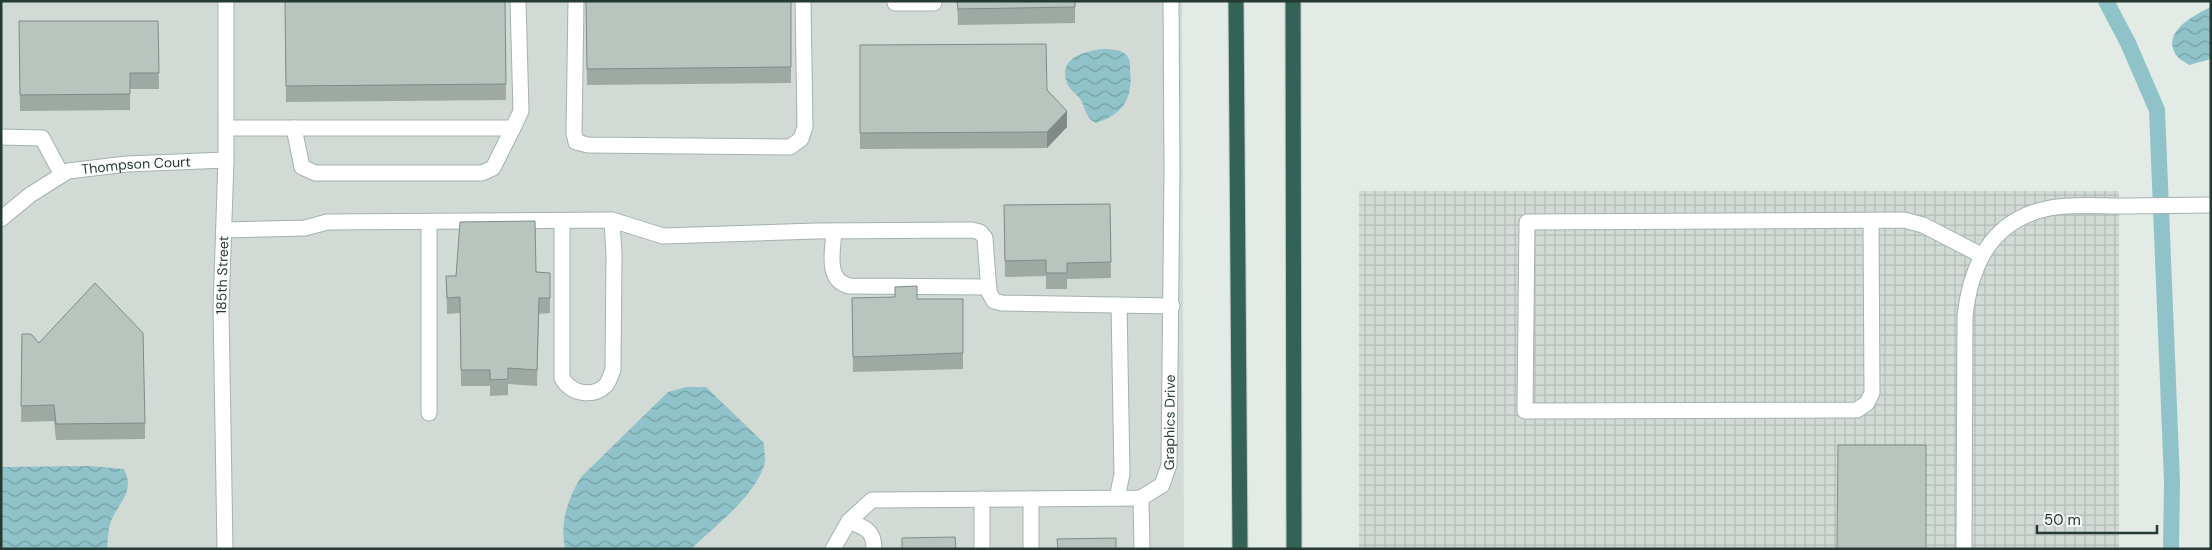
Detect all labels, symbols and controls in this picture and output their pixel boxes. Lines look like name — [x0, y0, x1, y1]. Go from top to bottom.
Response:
street label: Thompson Court — [80, 152, 191, 178]
street label: 185th Street — [212, 236, 232, 314]
street label: Graphics Drive — [1160, 374, 1179, 470]
scale bar — [2037, 502, 2157, 534]
text: 50 m — [2044, 510, 2081, 530]

